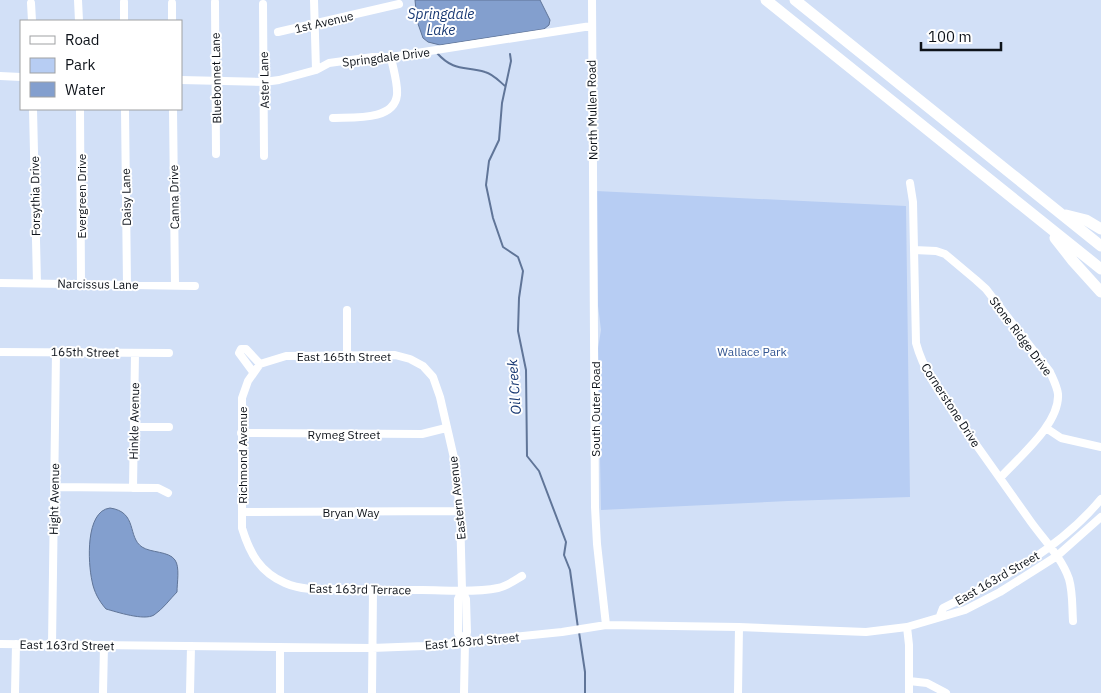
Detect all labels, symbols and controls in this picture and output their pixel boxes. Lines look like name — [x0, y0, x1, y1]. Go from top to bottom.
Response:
water label: Springdale Lake — [407, 5, 475, 39]
street label: 1st Avenue — [293, 8, 355, 36]
legend — [20, 20, 182, 110]
scale bar — [921, 20, 1001, 52]
text: 100 m — [928, 27, 972, 46]
text: Road — [65, 30, 100, 49]
street label: Bluebonnet Lane — [208, 32, 224, 124]
street label: Springdale Drive — [341, 44, 431, 70]
street label: Aster Lane — [256, 51, 272, 109]
text: Park — [65, 55, 95, 74]
street label: North Mullen Road — [584, 60, 600, 160]
text: Water — [65, 80, 106, 99]
street label: Evergreen Drive — [74, 153, 89, 238]
street label: Forsythia Drive — [27, 155, 43, 236]
street label: Canna Drive — [166, 164, 182, 229]
street label: Daisy Lane — [118, 168, 134, 226]
street label: Narcissus Lane — [57, 276, 139, 292]
street label: Stone Ridge Drive — [986, 293, 1056, 379]
street label: 165th Street — [51, 344, 119, 360]
park label: Wallace Park — [717, 344, 787, 359]
street label: East 165th Street — [297, 349, 391, 364]
water label: Oil Creek — [503, 358, 525, 415]
street label: Cornerstone Drive — [918, 360, 984, 450]
street label: South Outer Road — [588, 361, 603, 457]
street label: Hinkle Avenue — [126, 382, 142, 460]
street label: Richmond Avenue — [235, 406, 250, 504]
street label: Rymeg Street — [308, 427, 380, 442]
street label: Eastern Avenue — [445, 455, 469, 541]
street label: Hight Avenue — [46, 463, 62, 535]
street label: Bryan Way — [322, 505, 380, 520]
street label: East 163rd Street — [952, 548, 1042, 608]
street label: East 163rd Terrace — [309, 581, 412, 597]
street label: East 163rd Street — [424, 629, 520, 653]
street label: East 163rd Street — [19, 637, 115, 653]

